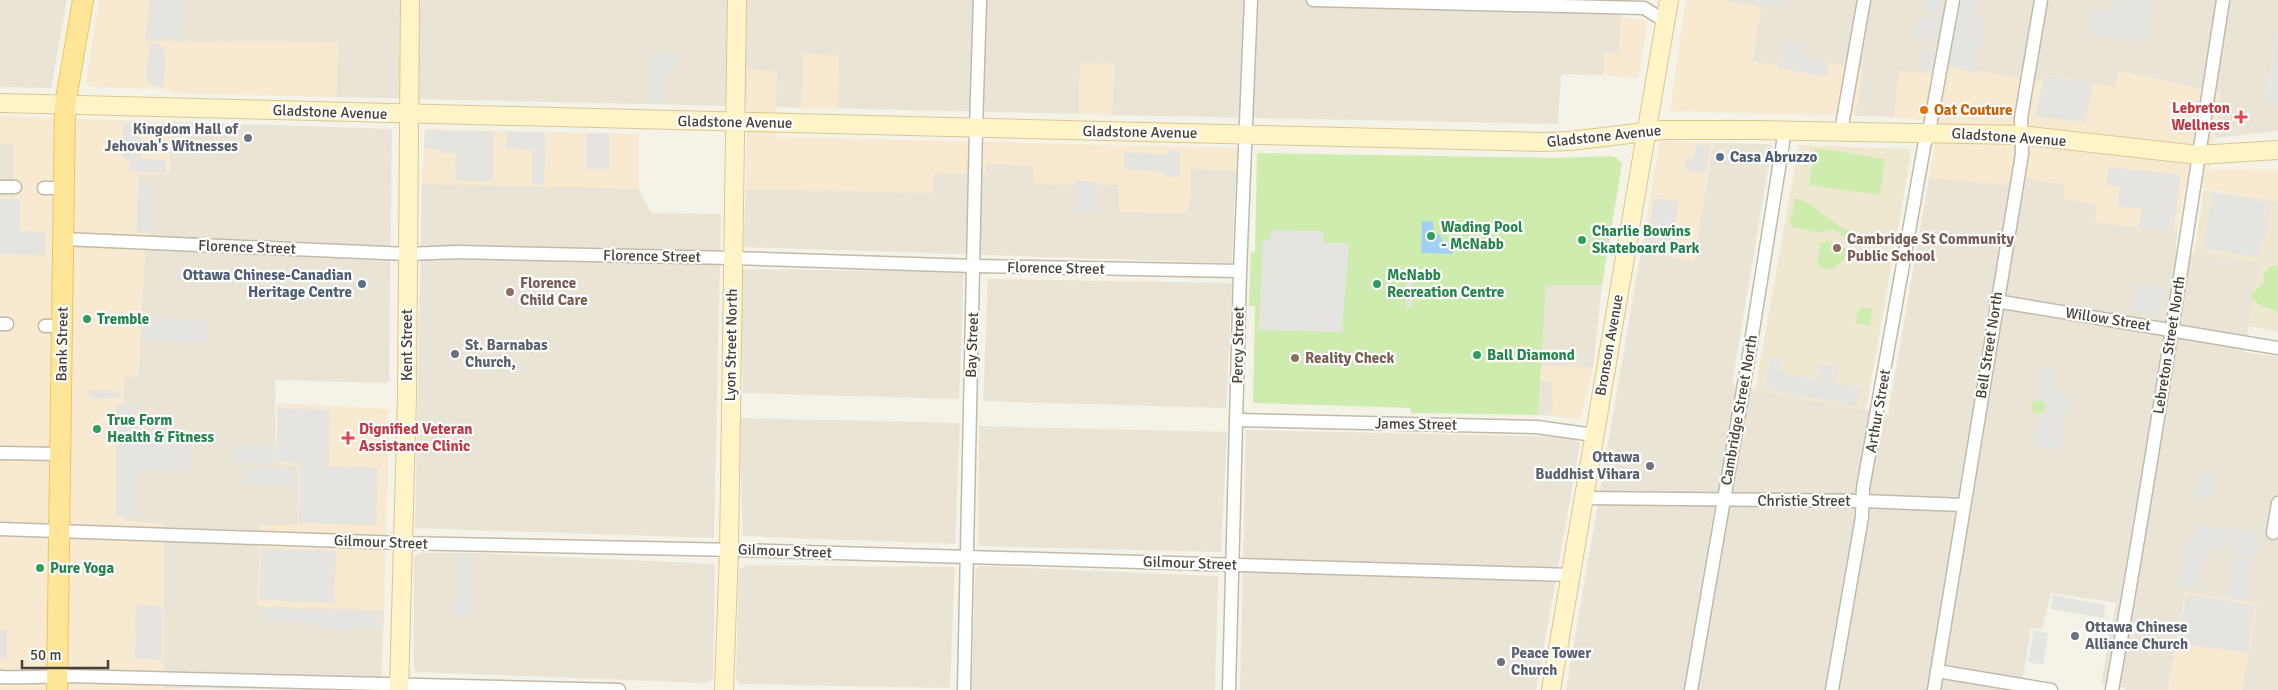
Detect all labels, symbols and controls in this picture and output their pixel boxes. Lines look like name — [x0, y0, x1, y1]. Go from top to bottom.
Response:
place label: Lebreton Wellness — [2171, 99, 2230, 134]
street label: Gladstone Avenue — [272, 101, 388, 123]
place label: Oat Couture — [1934, 101, 2012, 119]
marker: Oat Couture — [1918, 104, 1930, 116]
marker: Lebreton Wellness — [2234, 110, 2248, 124]
street label: Gladstone Avenue — [677, 112, 793, 132]
place label: Kingdom Hall of Jehovah's Witnesses — [105, 120, 240, 155]
street label: Gladstone Avenue — [1546, 121, 1662, 151]
street label: Gladstone Avenue — [1082, 122, 1198, 142]
street label: Gladstone Avenue — [1951, 124, 2067, 150]
marker: Kingdom Hall of Jehovah's Witnesses — [242, 132, 254, 144]
place label: Casa Abruzzo — [1730, 148, 1818, 166]
marker: Casa Abruzzo — [1714, 151, 1726, 163]
place label: Wading Pool - McNabb — [1441, 218, 1523, 253]
place label: Charlie Bowins Skateboard Park — [1592, 222, 1700, 257]
marker: Wading Pool - McNabb — [1425, 230, 1437, 242]
place label: Cambridge St Community Public School — [1847, 230, 2015, 265]
marker: Charlie Bowins Skateboard Park — [1576, 234, 1588, 246]
street label: Florence Street — [198, 236, 296, 258]
marker: Cambridge St Community Public School — [1831, 242, 1843, 254]
street label: Florence Street — [603, 246, 701, 266]
street label: Florence Street — [1007, 258, 1105, 278]
place label: Ottawa Chinese-Canadian Heritage Centre — [183, 266, 352, 301]
place label: McNabb Recreation Centre — [1387, 266, 1504, 301]
place label: Florence Child Care — [520, 274, 588, 309]
street label: Lebreton Street North — [2149, 275, 2189, 415]
marker: Ottawa Chinese-Canadian Heritage Centre — [356, 278, 368, 290]
marker: McNabb Recreation Centre — [1371, 278, 1383, 290]
marker: Florence Child Care — [504, 286, 516, 298]
street label: Lyon Street North — [721, 288, 741, 402]
street label: Bell Street North — [1972, 290, 2006, 400]
street label: Bronson Avenue — [1591, 293, 1627, 397]
street label: Willow Street — [2064, 303, 2152, 335]
street label: Bank Street — [52, 306, 72, 382]
street label: Percy Street — [1228, 306, 1248, 384]
street label: Kent Street — [398, 309, 416, 381]
place label: Tremble — [97, 310, 149, 328]
street label: Bay Street — [962, 312, 982, 378]
marker: Tremble — [81, 313, 93, 325]
street label: Cambridge Street North — [1717, 333, 1761, 487]
place label: St. Barnabas Church, — [465, 336, 548, 371]
place label: Ball Diamond — [1487, 346, 1575, 364]
marker: St. Barnabas Church, — [449, 348, 461, 360]
place label: Reality Check — [1305, 349, 1394, 367]
marker: Ball Diamond — [1471, 349, 1483, 361]
marker: Reality Check — [1289, 352, 1301, 364]
street label: Arthur Street — [1862, 368, 1894, 454]
place label: True Form Health & Fitness — [107, 411, 214, 446]
street label: James Street — [1375, 414, 1457, 434]
place label: Dignified Veteran Assistance Clinic — [359, 420, 473, 455]
marker: True Form Health & Fitness — [91, 423, 103, 435]
marker: Dignified Veteran Assistance Clinic — [341, 431, 355, 445]
place label: Ottawa Buddhist Vihara — [1535, 448, 1640, 483]
marker: Ottawa Buddhist Vihara — [1644, 460, 1656, 472]
street label: Christie Street — [1758, 492, 1850, 510]
street label: Gilmour Street — [334, 531, 428, 553]
street label: Gilmour Street — [738, 540, 832, 562]
street label: Gilmour Street — [1143, 552, 1237, 574]
place label: Pure Yoga — [50, 559, 114, 577]
marker: Pure Yoga — [34, 562, 46, 574]
place label: Ottawa Chinese Alliance Church — [2085, 618, 2188, 653]
marker: Ottawa Chinese Alliance Church — [2069, 630, 2081, 642]
scale bar — [22, 638, 109, 670]
place label: Peace Tower Church — [1511, 644, 1591, 679]
text: 50 m — [30, 646, 61, 664]
marker: Peace Tower Church — [1495, 656, 1507, 668]

